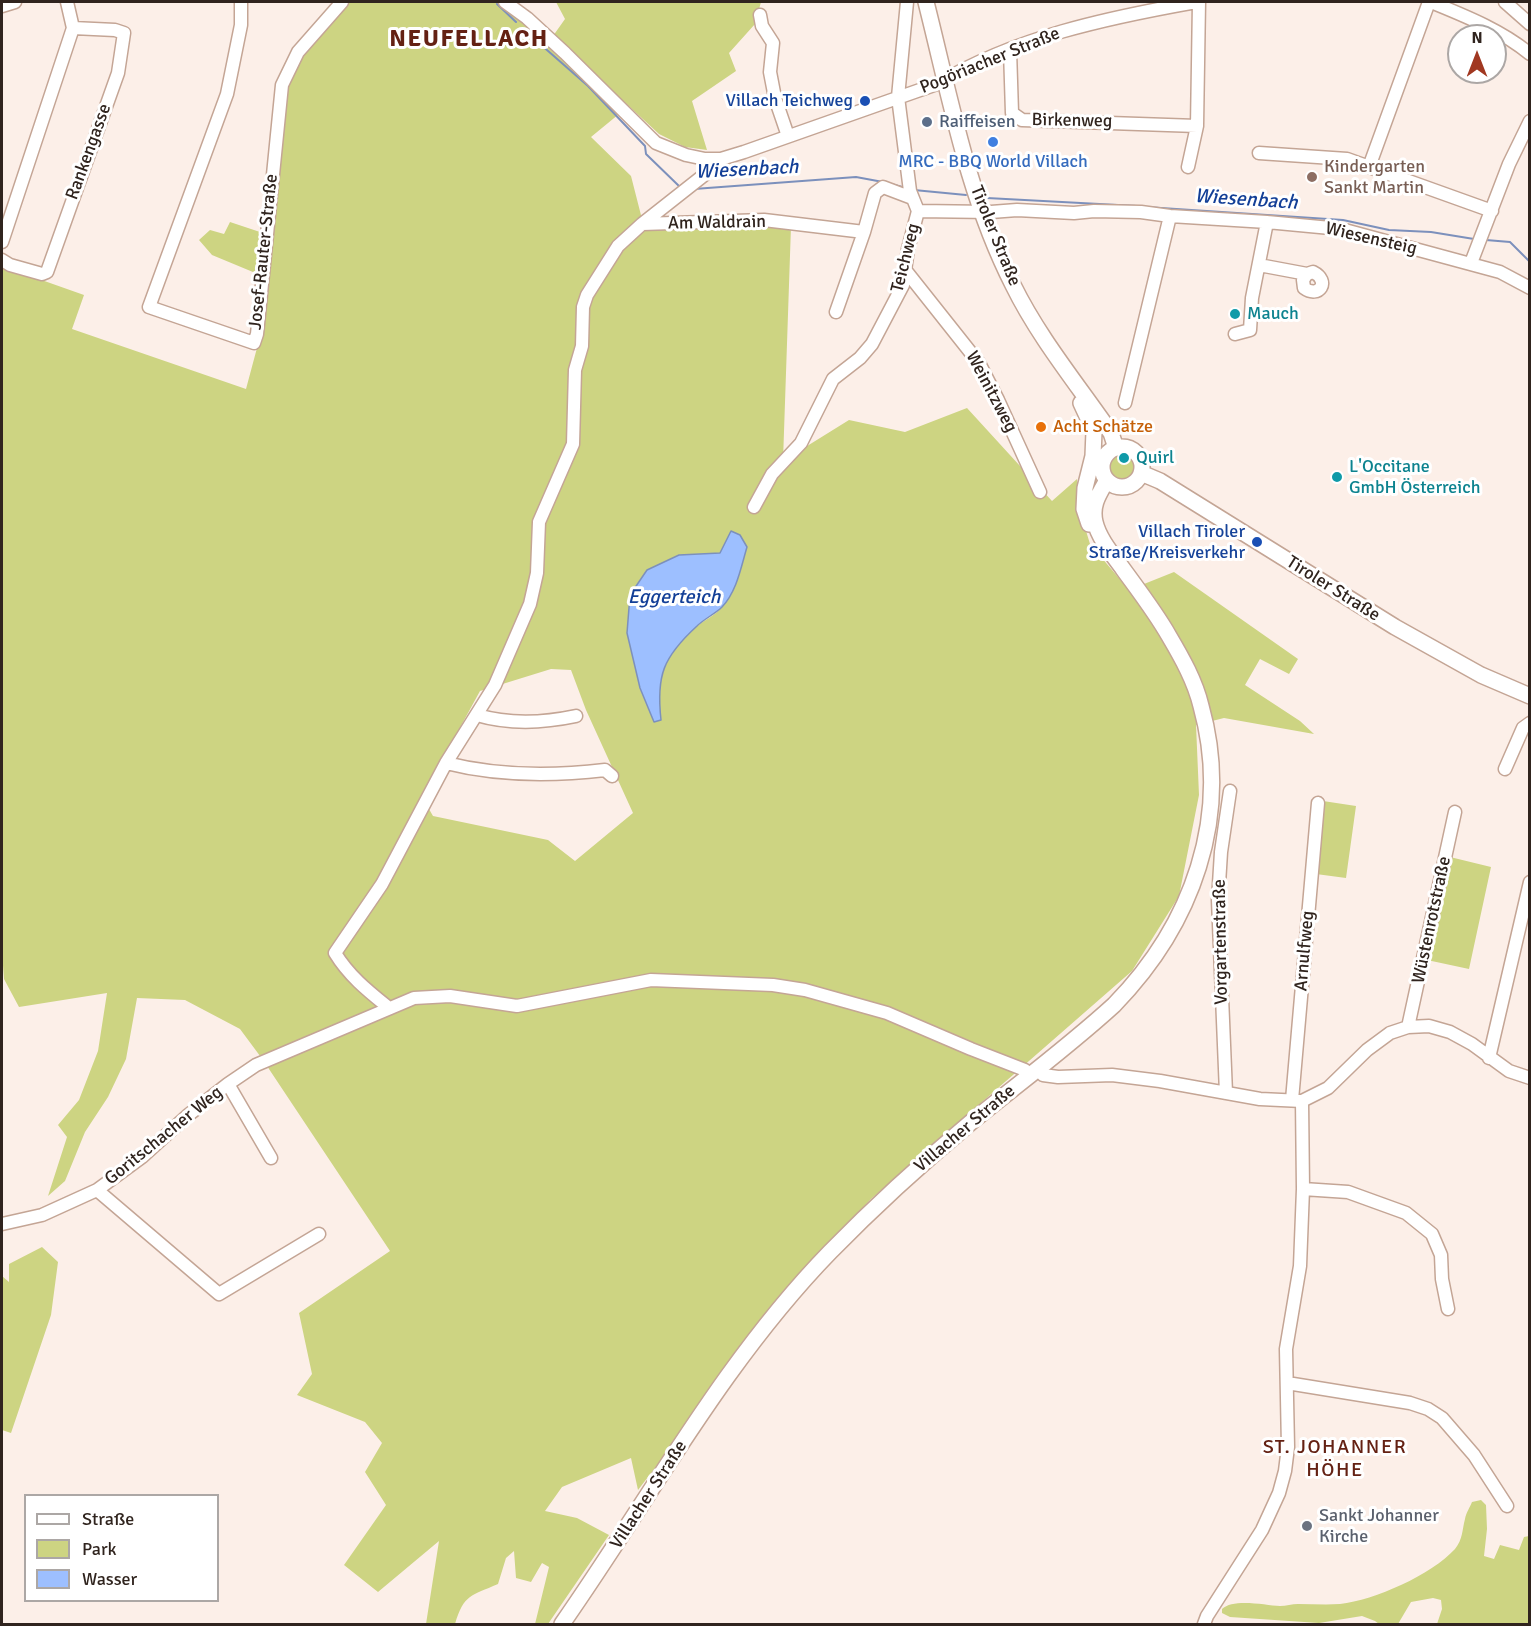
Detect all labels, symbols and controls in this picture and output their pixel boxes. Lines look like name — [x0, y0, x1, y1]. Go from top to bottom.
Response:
street label: Pogöriacher Straße — [917, 23, 1063, 99]
north arrow — [1447, 24, 1507, 84]
district label: NEUFELLACH — [389, 26, 549, 54]
text: N — [1471, 28, 1483, 48]
place label: Villach Teichweg — [726, 90, 853, 112]
marker: Villach Teichweg — [858, 94, 872, 108]
street label: Rankengasse — [62, 101, 116, 203]
street label: Birkenweg — [1031, 109, 1113, 133]
place label: Raiffeisen — [939, 111, 1016, 133]
marker: Raiffeisen — [920, 115, 934, 129]
marker: MRC - BBQ World Villach — [986, 135, 1000, 149]
place label: MRC - BBQ World Villach — [898, 151, 1088, 173]
water label: Wiesenbach — [695, 155, 799, 185]
place label: Kindergarten Sankt Martin — [1324, 156, 1425, 198]
marker: Kindergarten Sankt Martin — [1305, 170, 1319, 184]
street label: Josef-Rauter-Straße — [245, 173, 283, 331]
street label: Tiroler Straße — [965, 183, 1025, 289]
water label: Wiesenbach — [1194, 184, 1298, 216]
street label: Am Waldrain — [668, 211, 766, 235]
street label: Wiesensteig — [1323, 218, 1419, 260]
street label: Teichweg — [887, 221, 925, 295]
place label: Mauch — [1247, 303, 1299, 325]
marker: Mauch — [1228, 307, 1242, 321]
street label: Weinitzweg — [961, 348, 1021, 436]
place label: Acht Schätze — [1053, 416, 1153, 438]
marker: Acht Schätze — [1034, 420, 1048, 434]
place label: Quirl — [1136, 447, 1174, 469]
marker: Quirl — [1117, 451, 1131, 465]
place label: L'Occitane GmbH Österreich — [1349, 456, 1480, 498]
marker: L'Occitane GmbH Österreich — [1330, 470, 1344, 484]
place label: Villach Tiroler Straße/Kreisverkehr — [1089, 521, 1245, 564]
marker: Villach Tiroler Straße/Kreisverkehr — [1250, 535, 1264, 549]
street label: Tiroler Straße — [1282, 552, 1384, 626]
water label: Eggerteich — [628, 586, 720, 610]
street label: Wüstenrotstraße — [1408, 855, 1456, 985]
street label: Vorgartenstraße — [1209, 879, 1233, 1005]
street label: Arnulfweg — [1291, 910, 1319, 992]
street label: Villacher Straße — [910, 1081, 1020, 1177]
street label: Goritschacher Weg — [101, 1082, 227, 1190]
district label: ST. JOHANNER HÖHE — [1263, 1436, 1407, 1483]
street label: Villacher Straße — [606, 1437, 692, 1553]
legend — [24, 1494, 219, 1602]
place label: Sankt Johanner Kirche — [1319, 1505, 1439, 1547]
text: Straße — [82, 1508, 134, 1530]
marker: Sankt Johanner Kirche — [1300, 1519, 1314, 1533]
text: Park — [82, 1538, 117, 1560]
text: Wasser — [82, 1568, 137, 1590]

